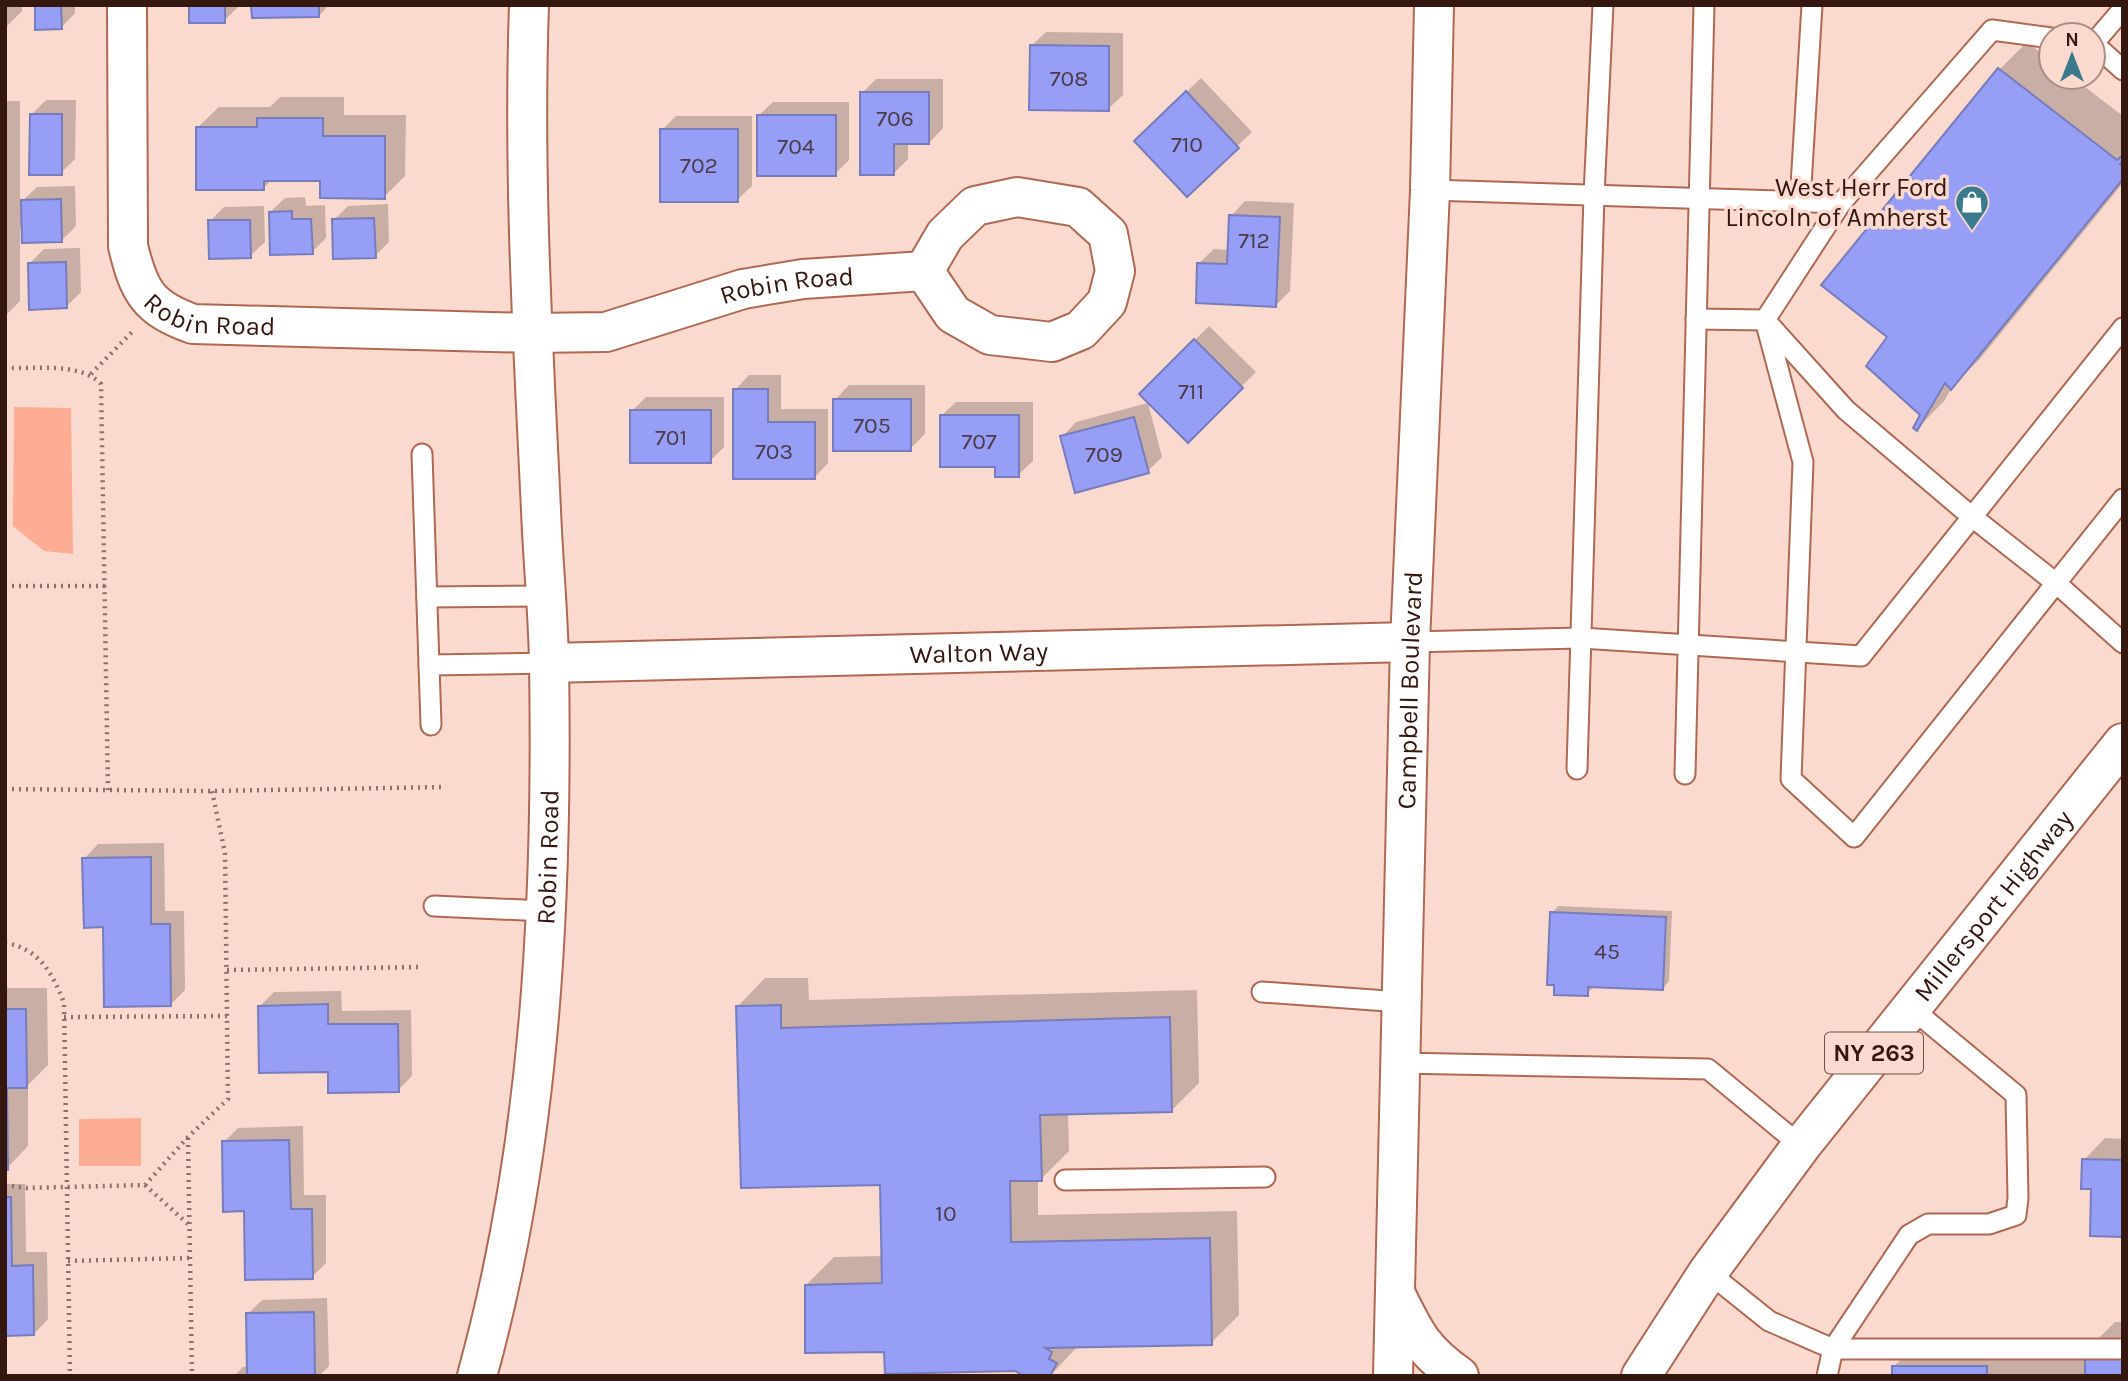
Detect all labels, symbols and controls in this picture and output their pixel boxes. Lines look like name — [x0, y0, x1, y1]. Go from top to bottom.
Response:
north arrow — [2037, 21, 2107, 91]
text: N — [2065, 29, 2079, 51]
house number: 708 — [1050, 65, 1088, 92]
house number: 706 — [876, 105, 914, 132]
house number: 710 — [1171, 131, 1203, 158]
house number: 704 — [777, 133, 815, 160]
house number: 702 — [680, 152, 718, 179]
place label: West Herr Ford Lincoln of Amherst — [1725, 172, 1948, 233]
shop icon: West Herr Ford Lincoln of Amherst — [1953, 183, 1991, 232]
house number: 712 — [1238, 227, 1270, 254]
street label: Robin Road — [716, 260, 855, 311]
street label: Robin Road — [137, 286, 276, 342]
house number: 711 — [1178, 378, 1204, 405]
house number: 705 — [853, 412, 891, 439]
house number: 701 — [655, 424, 687, 451]
house number: 707 — [961, 428, 997, 455]
house number: 703 — [755, 438, 793, 465]
house number: 709 — [1085, 441, 1123, 468]
street label: Campbell Boulevard — [1391, 570, 1429, 810]
street label: Walton Way — [909, 635, 1049, 670]
street label: Robin Road — [530, 789, 565, 925]
street label: Millersport Highway — [1907, 804, 2079, 1008]
house number: 45 — [1594, 938, 1620, 965]
road number: NY 263 — [1825, 1032, 1923, 1073]
house number: 10 — [935, 1200, 957, 1227]

